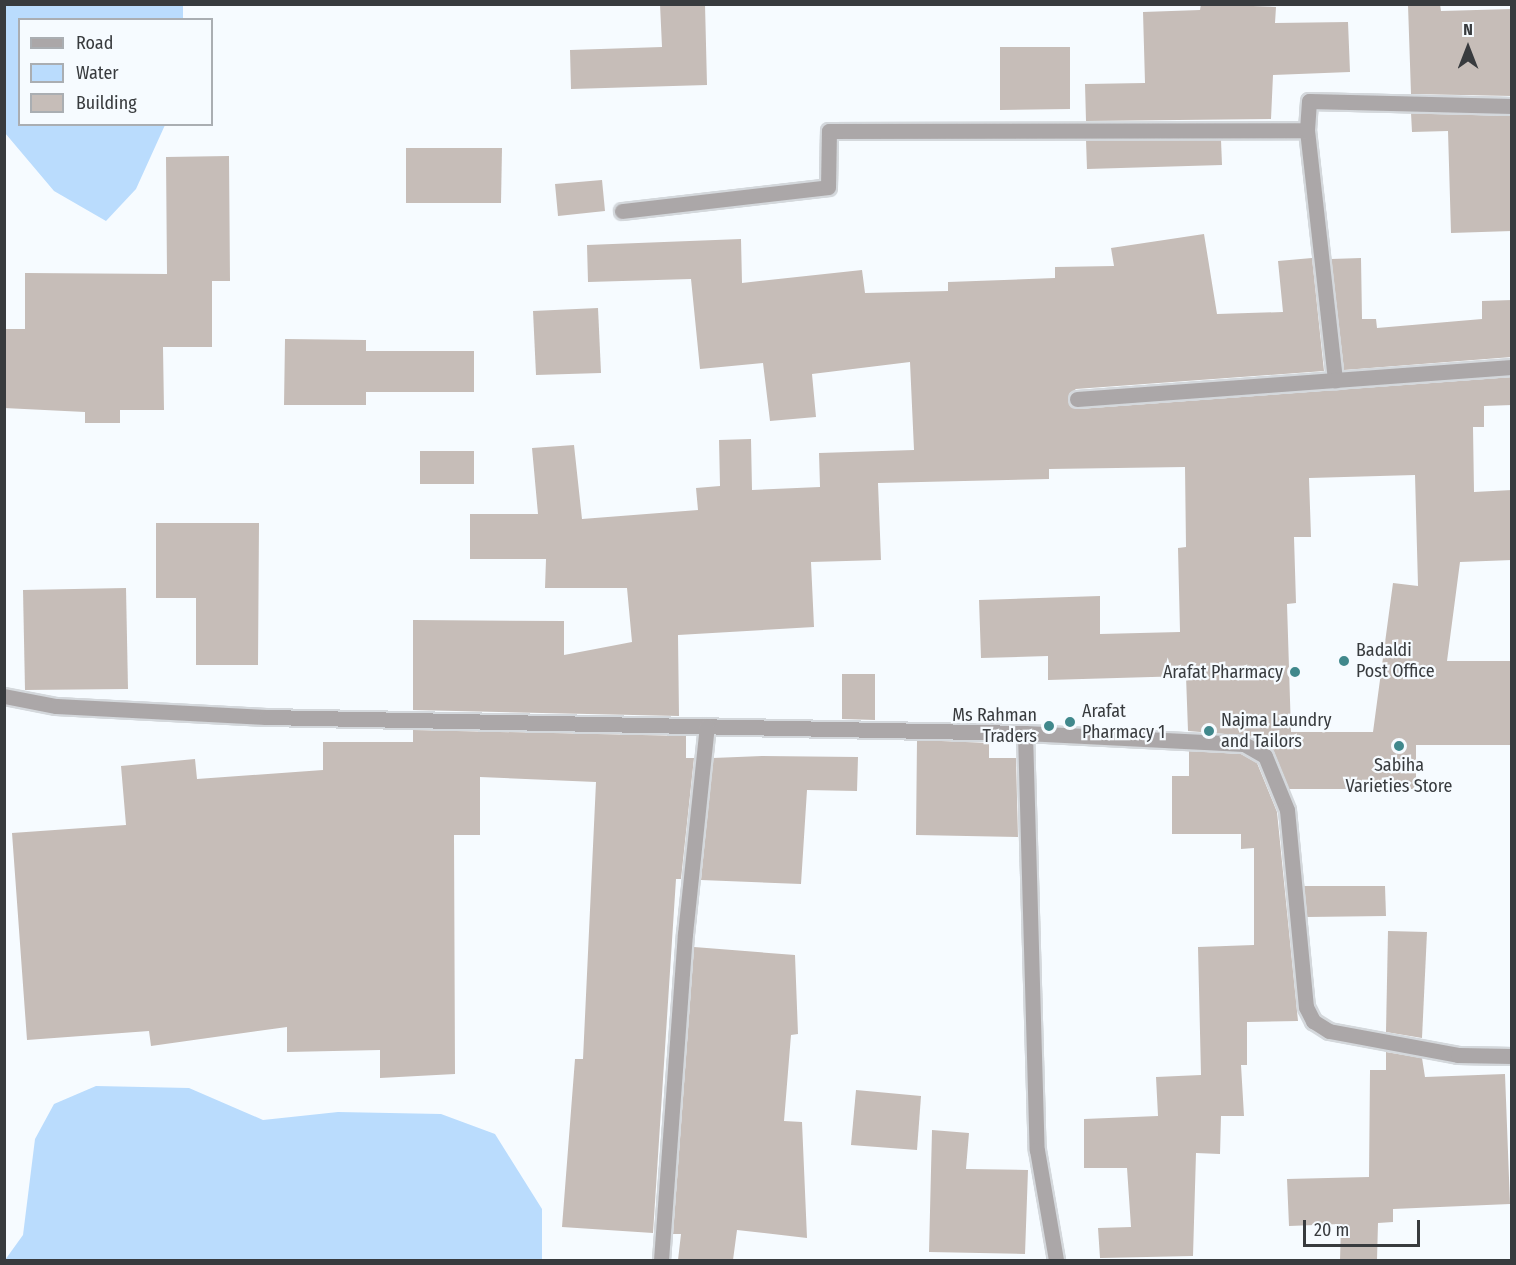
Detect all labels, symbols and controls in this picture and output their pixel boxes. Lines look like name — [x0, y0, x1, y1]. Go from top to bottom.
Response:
legend — [18, 18, 213, 126]
north arrow — [1438, 18, 1498, 78]
text: N — [1463, 20, 1473, 39]
text: Road — [76, 32, 113, 54]
text: Water — [76, 62, 119, 84]
text: Building — [76, 92, 137, 114]
place label: Badaldi Post Office — [1356, 640, 1435, 682]
marker: Badaldi Post Office — [1337, 654, 1351, 668]
place label: Arafat Pharmacy — [1163, 661, 1283, 683]
marker: Arafat Pharmacy — [1288, 665, 1302, 679]
place label: Arafat Pharmacy 1 — [1082, 701, 1165, 744]
place label: Ms Rahman Traders — [952, 705, 1037, 748]
place label: Najma Laundry and Tailors — [1221, 710, 1332, 752]
marker: Arafat Pharmacy 1 — [1063, 715, 1077, 729]
marker: Ms Rahman Traders — [1042, 719, 1056, 733]
marker: Najma Laundry and Tailors — [1202, 724, 1216, 738]
marker: Sabiha Varieties Store — [1392, 739, 1406, 753]
place label: Sabiha Varieties Store — [1346, 755, 1452, 798]
scale bar — [1306, 1208, 1423, 1246]
text: 20 m — [1314, 1219, 1349, 1241]

